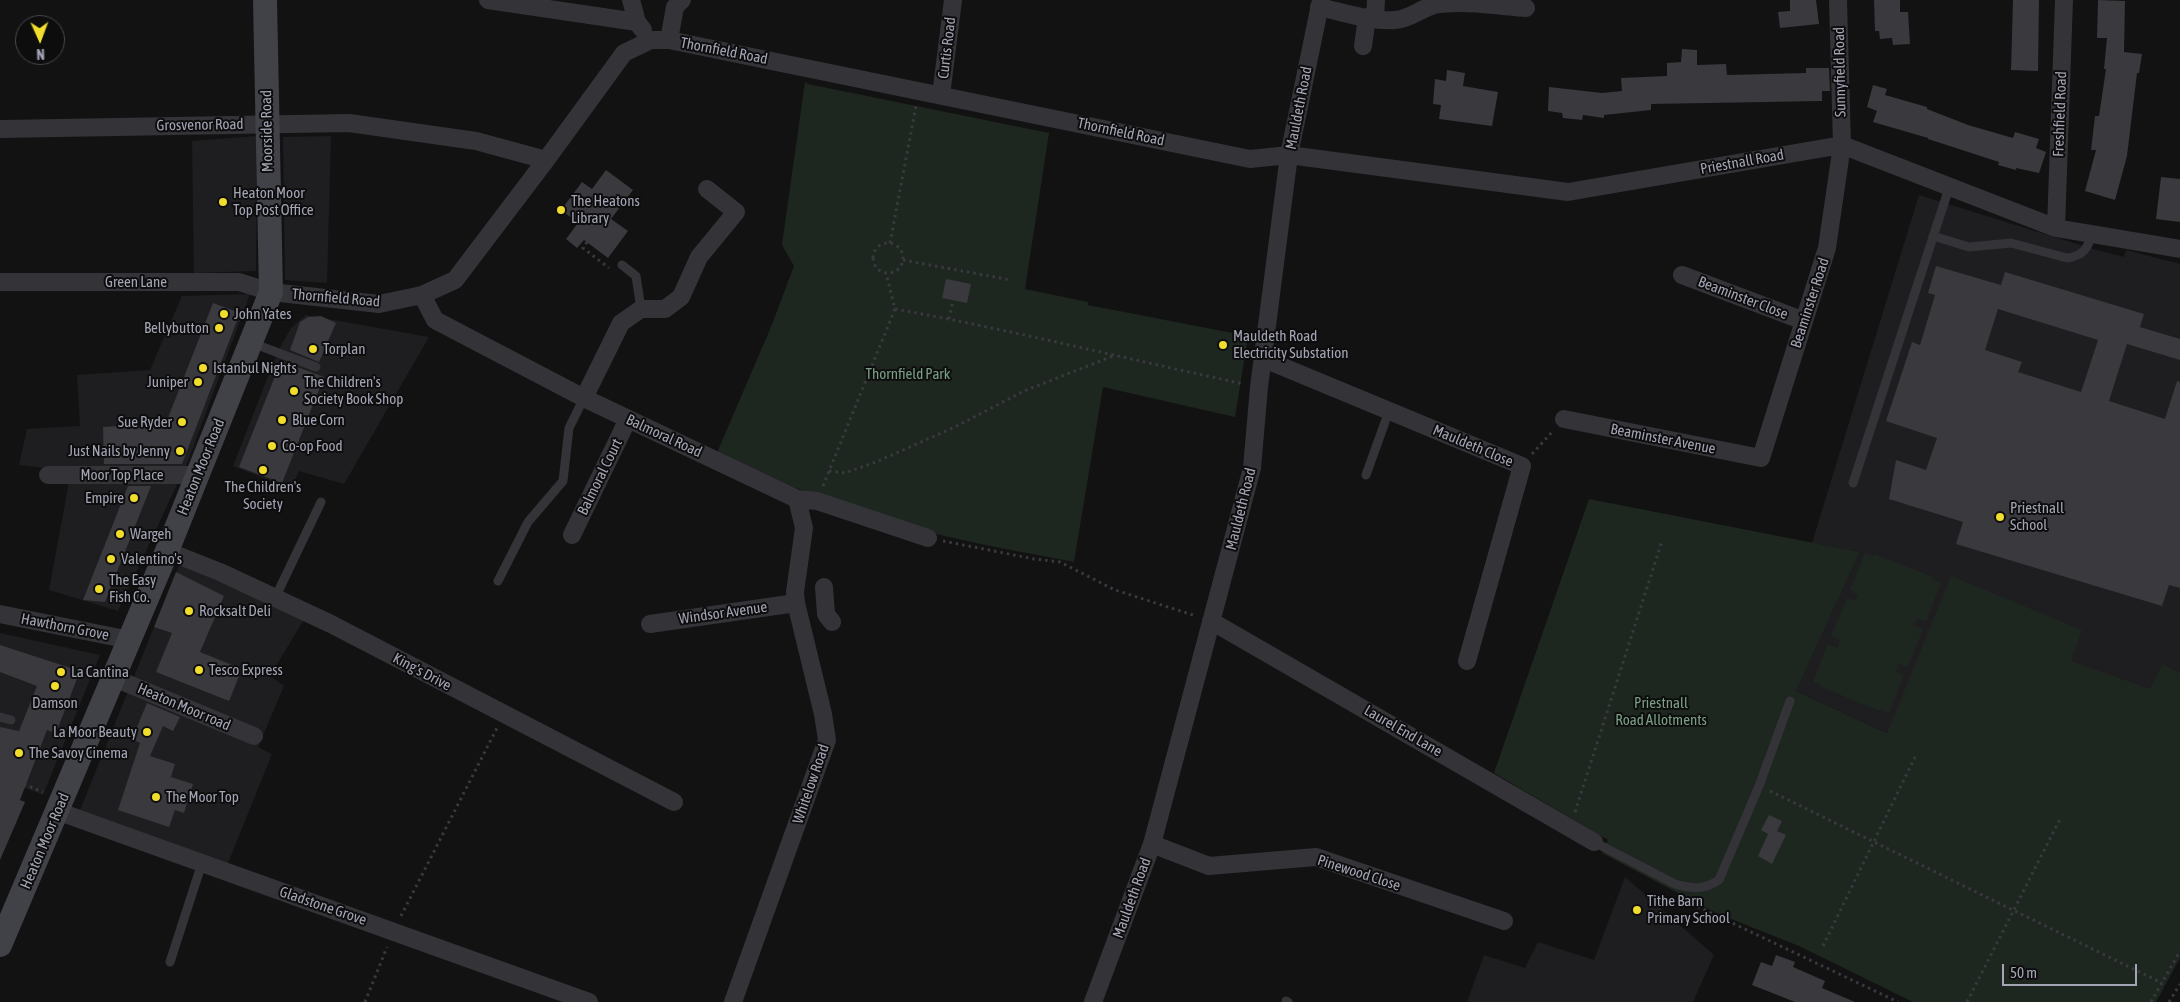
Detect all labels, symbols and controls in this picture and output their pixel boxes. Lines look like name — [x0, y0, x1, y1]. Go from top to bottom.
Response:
north arrow — [15, 15, 65, 65]
street label: Curtis Road — [934, 16, 960, 80]
street label: Sunnyfield Road — [1830, 27, 1850, 117]
street label: Thornfield Road — [679, 34, 769, 68]
text: N — [36, 46, 45, 62]
street label: Mauldeth Road — [1282, 65, 1316, 151]
street label: Freshfield Road — [2050, 71, 2070, 157]
street label: Moorside Road — [257, 90, 277, 172]
street label: Thornfield Road — [1076, 114, 1166, 150]
street label: Grosvenor Road — [156, 115, 244, 135]
street label: Priestnall Road — [1699, 146, 1785, 178]
place label: Heaton Moor Top Post Office — [233, 184, 314, 219]
place label: The Heatons Library — [571, 192, 640, 227]
marker: Heaton Moor Top Post Office — [217, 196, 229, 208]
marker: The Heatons Library — [555, 204, 567, 216]
street label: Beaminster Road — [1787, 256, 1833, 350]
street label: Green Lane — [105, 273, 167, 291]
street label: Beaminster Close — [1695, 273, 1791, 323]
street label: Thornfield Road — [291, 285, 381, 311]
place label: John Yates — [234, 305, 291, 323]
marker: John Yates — [218, 308, 230, 320]
place label: Bellybutton — [144, 319, 209, 337]
marker: Bellybutton — [213, 322, 225, 334]
place label: Mauldeth Road Electricity Substation — [1233, 327, 1349, 362]
marker: Mauldeth Road Electricity Substation — [1217, 339, 1229, 351]
place label: Torplan — [323, 340, 365, 358]
marker: Torplan — [307, 343, 319, 355]
place label: Istanbul Nights — [213, 359, 297, 377]
marker: Istanbul Nights — [197, 362, 209, 374]
park label: Thornfield Park — [866, 365, 950, 383]
place label: Juniper — [147, 373, 188, 391]
place label: The Children's Society Book Shop — [304, 373, 403, 408]
marker: Juniper — [192, 376, 204, 388]
marker: The Children's Society Book Shop — [288, 385, 300, 397]
place label: Blue Corn — [292, 411, 345, 429]
street label: Balmoral Road — [623, 411, 705, 461]
place label: Sue Ryder — [118, 413, 172, 431]
marker: Blue Corn — [276, 414, 288, 426]
street label: Heaton Moor Road — [173, 416, 229, 518]
marker: Sue Ryder — [176, 416, 188, 428]
street label: Beaminster Avenue — [1609, 420, 1717, 458]
street label: Mauldeth Close — [1430, 421, 1516, 471]
street label: Balmoral Court — [574, 436, 626, 518]
place label: Co-op Food — [282, 437, 343, 455]
marker: Co-op Food — [266, 440, 278, 452]
place label: Just Nails by Jenny — [68, 442, 170, 460]
marker: Just Nails by Jenny — [174, 445, 186, 457]
marker: The Children's Society — [257, 464, 269, 476]
street label: Moor Top Place — [80, 466, 164, 484]
street label: Mauldeth Road — [1222, 466, 1260, 552]
place label: The Children's Society — [225, 478, 301, 513]
place label: Empire — [85, 489, 124, 507]
marker: Empire — [128, 492, 140, 504]
place label: Priestnall School — [2010, 499, 2064, 534]
marker: Priestnall School — [1994, 511, 2006, 523]
place label: Wargeh — [130, 525, 172, 543]
marker: Wargeh — [114, 528, 126, 540]
place label: Valentino's — [121, 550, 182, 568]
marker: Valentino's — [105, 553, 117, 565]
place label: The Easy Fish Co. — [109, 571, 156, 606]
marker: The Easy Fish Co. — [93, 583, 105, 595]
street label: Windsor Avenue — [678, 598, 768, 628]
place label: Rocksalt Deli — [199, 602, 271, 620]
marker: Rocksalt Deli — [183, 605, 195, 617]
street label: Hawthorn Grove — [20, 610, 110, 644]
street label: King's Drive — [390, 649, 454, 695]
place label: Tesco Express — [209, 661, 283, 679]
place label: La Cantina — [71, 663, 129, 681]
marker: Tesco Express — [193, 664, 205, 676]
marker: La Cantina — [55, 666, 67, 678]
street label: Heaton Moor road — [135, 679, 233, 735]
marker: Damson — [49, 680, 61, 692]
place label: Damson — [32, 694, 78, 712]
park label: Priestnall Road Allotments — [1615, 694, 1707, 729]
street label: Laurel End Lane — [1361, 701, 1445, 761]
place label: La Moor Beauty — [53, 723, 137, 741]
marker: La Moor Beauty — [141, 726, 153, 738]
street label: Whitelow Road — [789, 742, 833, 826]
place label: The Savoy Cinema — [29, 744, 128, 762]
marker: The Savoy Cinema — [13, 747, 25, 759]
place label: The Moor Top — [166, 788, 239, 806]
street label: Heaton Moor Road — [17, 790, 73, 892]
marker: The Moor Top — [150, 791, 162, 803]
street label: Pinewood Close — [1315, 851, 1403, 895]
street label: Mauldeth Road — [1109, 855, 1155, 941]
street label: Gladstone Grove — [277, 883, 369, 929]
place label: Tithe Barn Primary School — [1647, 892, 1730, 927]
marker: Tithe Barn Primary School — [1631, 904, 1643, 916]
scale bar — [2005, 954, 2140, 986]
text: 50 m — [2010, 964, 2037, 981]

